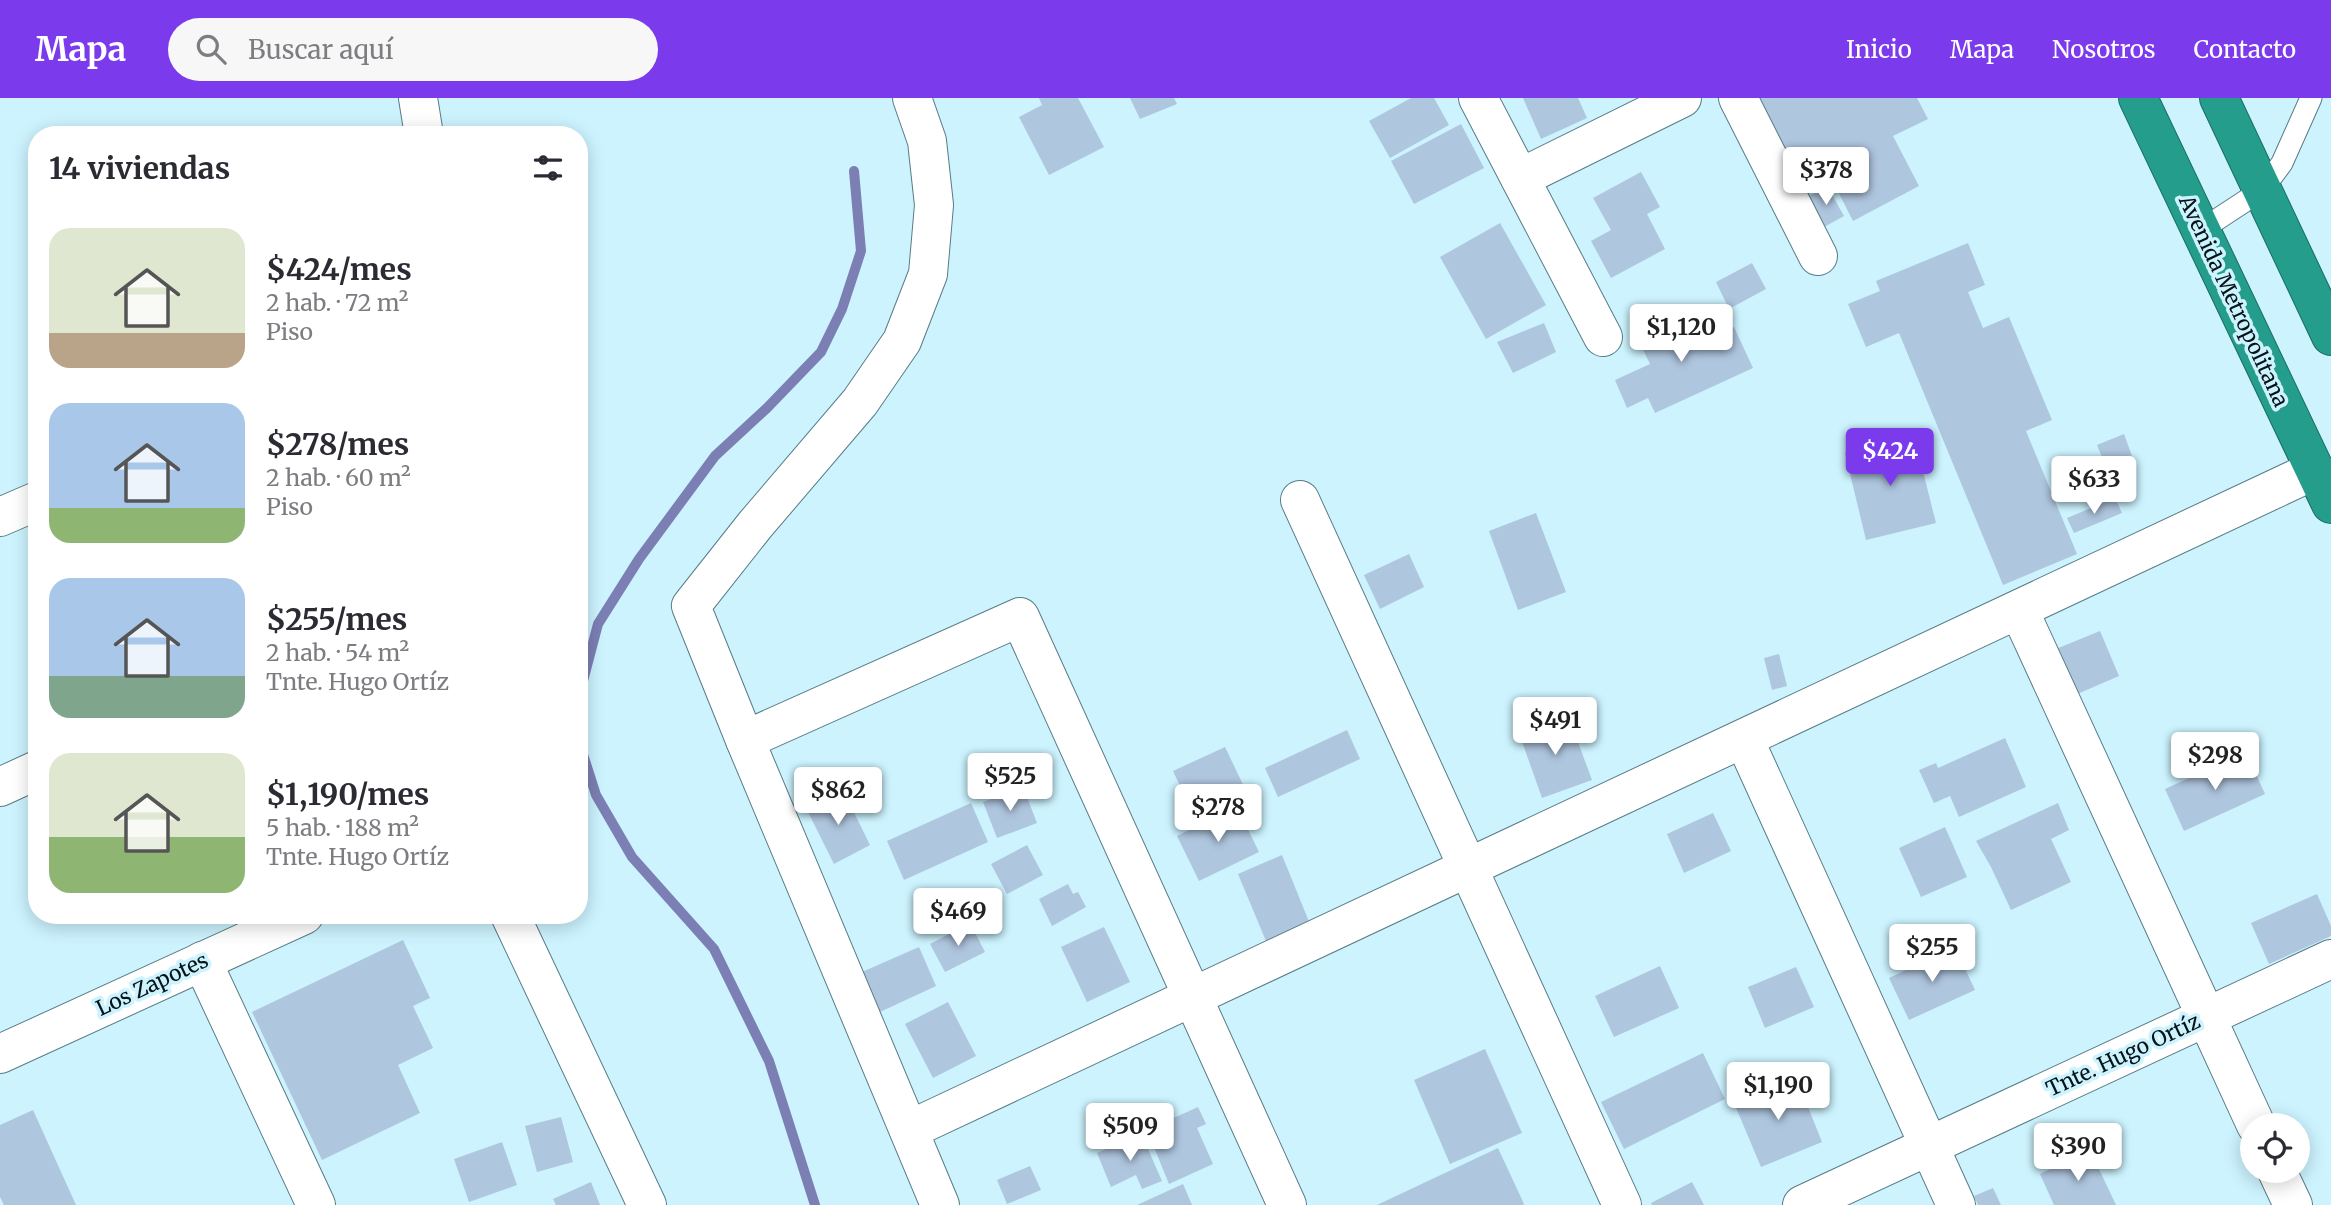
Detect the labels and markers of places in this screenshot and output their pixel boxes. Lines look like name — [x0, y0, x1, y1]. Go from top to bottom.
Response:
pin: $378 — [1785, 148, 1867, 207]
pin: $1,120 — [1624, 304, 1738, 364]
pin: $424 — [1849, 428, 1931, 488]
pin: $633 — [2053, 456, 2135, 516]
pin: $491 — [1514, 698, 1596, 757]
pin: $298 — [2174, 732, 2256, 792]
pin: $525 — [969, 754, 1051, 813]
pin: $862 — [797, 768, 879, 827]
pin: $278 — [1177, 784, 1259, 844]
pin: $469 — [917, 888, 999, 948]
pin: $255 — [1891, 924, 1973, 984]
pin: $1,190 — [1721, 1062, 1835, 1122]
pin: $509 — [1089, 1104, 1171, 1163]
pin: $390 — [2037, 1124, 2119, 1183]

